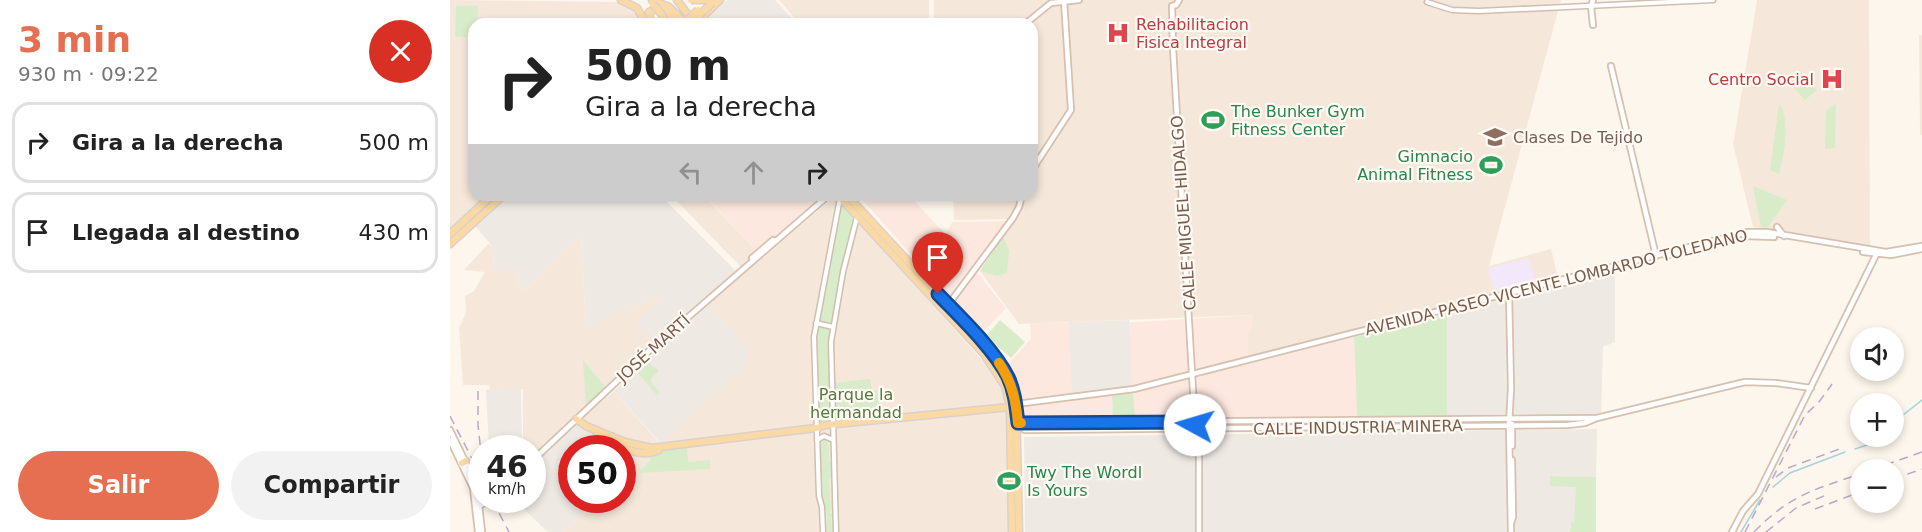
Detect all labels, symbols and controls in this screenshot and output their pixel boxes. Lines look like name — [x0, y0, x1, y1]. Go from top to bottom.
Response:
place label: Rehabilitacion Fisica Integral — [1136, 15, 1249, 52]
text: 3 min — [18, 19, 131, 60]
button: close — [369, 20, 432, 83]
hospital icon: Rehabilitacion Fisica Integral — [1105, 20, 1131, 46]
text: 500 m — [585, 41, 731, 90]
icon: right — [486, 42, 564, 120]
text: 930 m · 09:22 — [18, 62, 159, 86]
hospital icon: Centro Social — [1819, 66, 1845, 92]
place label: Centro Social — [1708, 70, 1814, 89]
text: Gira a la derecha — [585, 91, 817, 122]
place label: The Bunker Gym Fitness Center — [1230, 102, 1365, 139]
sports icon: The Bunker Gym Fitness Center — [1200, 107, 1226, 133]
street label: CALLE MIGUEL HIDALGO — [1167, 115, 1200, 311]
school or university icon: Clases De Tejido — [1482, 124, 1508, 150]
icon: right — [21, 126, 54, 159]
place label: Clases De Tejido — [1513, 128, 1643, 147]
text: Gira a la derecha — [72, 130, 284, 155]
text: 500 m — [359, 130, 429, 155]
place label: Gimnacio Animal Fitness — [1357, 147, 1473, 184]
sports icon: Gimnacio Animal Fitness — [1478, 152, 1504, 178]
icon: left — [674, 156, 707, 189]
icon: ahead — [737, 156, 770, 189]
icon: right — [800, 156, 833, 189]
icon: arrive — [21, 216, 54, 249]
text: Llegada al destino — [72, 220, 300, 245]
text: 430 m — [359, 220, 429, 245]
street label: AVENIDA PASEO VICENTE LOMBARDO TOLEDANO — [1363, 226, 1749, 339]
pin — [912, 232, 963, 294]
icon: arrive — [921, 241, 954, 274]
street label: JOSÉ MARTÍ — [612, 310, 694, 387]
map controls — [1850, 327, 1904, 513]
button: sound — [1850, 327, 1904, 381]
park label: Parque la hermandad — [810, 385, 902, 422]
position arrow — [1163, 393, 1227, 457]
button: + — [1850, 393, 1904, 447]
street label: CALLE INDUSTRIA MINERA — [1253, 416, 1463, 439]
speed limit sign: 50 — [558, 435, 636, 513]
text: 46 — [486, 449, 528, 484]
button: Salir — [18, 451, 219, 520]
button: Compartir — [231, 451, 432, 520]
button: − — [1850, 459, 1904, 513]
place label: Twy The Wordl Is Yours — [1026, 463, 1142, 500]
sports icon: Twy The Wordl Is Yours — [996, 468, 1022, 494]
text: km/h — [488, 480, 526, 498]

